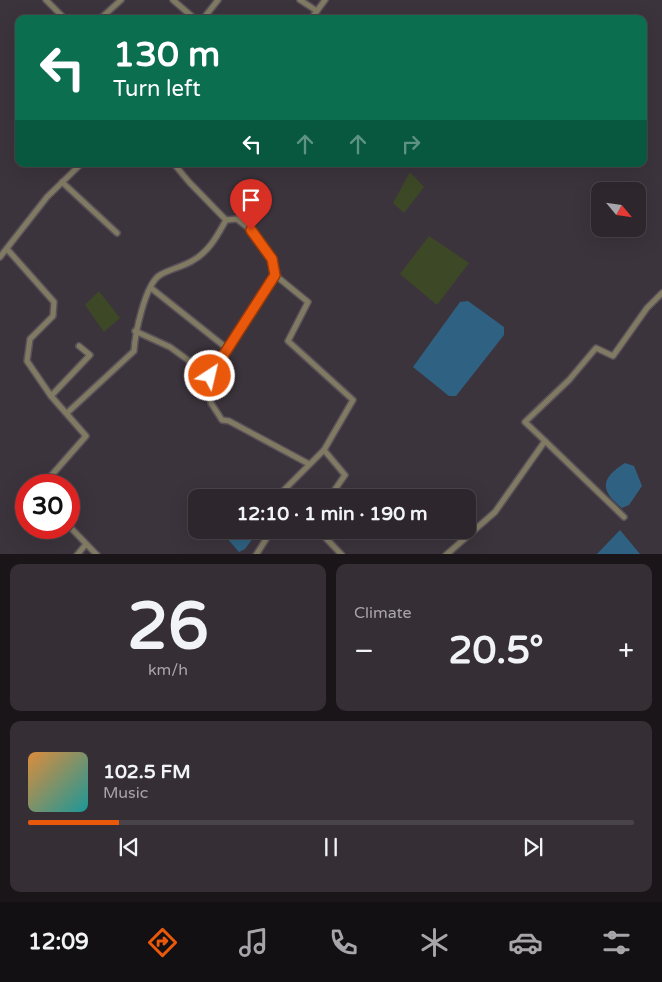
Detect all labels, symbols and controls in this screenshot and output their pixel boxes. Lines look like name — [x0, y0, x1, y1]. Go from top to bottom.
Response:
text: 130 m — [113, 34, 220, 76]
icon: left — [30, 35, 95, 100]
text: Turn left — [113, 76, 201, 102]
icon: left — [238, 130, 266, 158]
icon: ahead — [291, 130, 319, 158]
icon: ahead — [344, 130, 372, 158]
icon: right — [397, 130, 425, 158]
pin — [230, 179, 272, 230]
north arrow — [591, 182, 646, 238]
map controls — [591, 182, 646, 237]
icon: arrive — [237, 186, 265, 214]
position arrow — [183, 349, 235, 401]
speed limit sign: 30 — [15, 474, 80, 539]
text: 12:10 · 1 min · 190 m — [236, 503, 428, 525]
text: 26 — [127, 588, 209, 667]
text: Climate — [354, 603, 412, 623]
text: 20.5° — [449, 628, 544, 674]
text: − — [354, 634, 374, 668]
text: + — [618, 634, 634, 668]
text: km/h — [148, 660, 188, 680]
text: 102.5 FM — [103, 761, 191, 783]
text: Music — [103, 783, 148, 803]
icon: previous — [115, 833, 143, 861]
icon: pause — [317, 833, 345, 861]
icon: next — [519, 833, 547, 861]
icon: directions — [145, 925, 180, 960]
icon: music — [236, 925, 271, 960]
icon: phone — [326, 925, 361, 960]
icon: climate — [417, 925, 452, 960]
icon: car — [508, 925, 543, 960]
icon: filters — [599, 925, 634, 960]
text: 12:09 — [28, 929, 89, 955]

